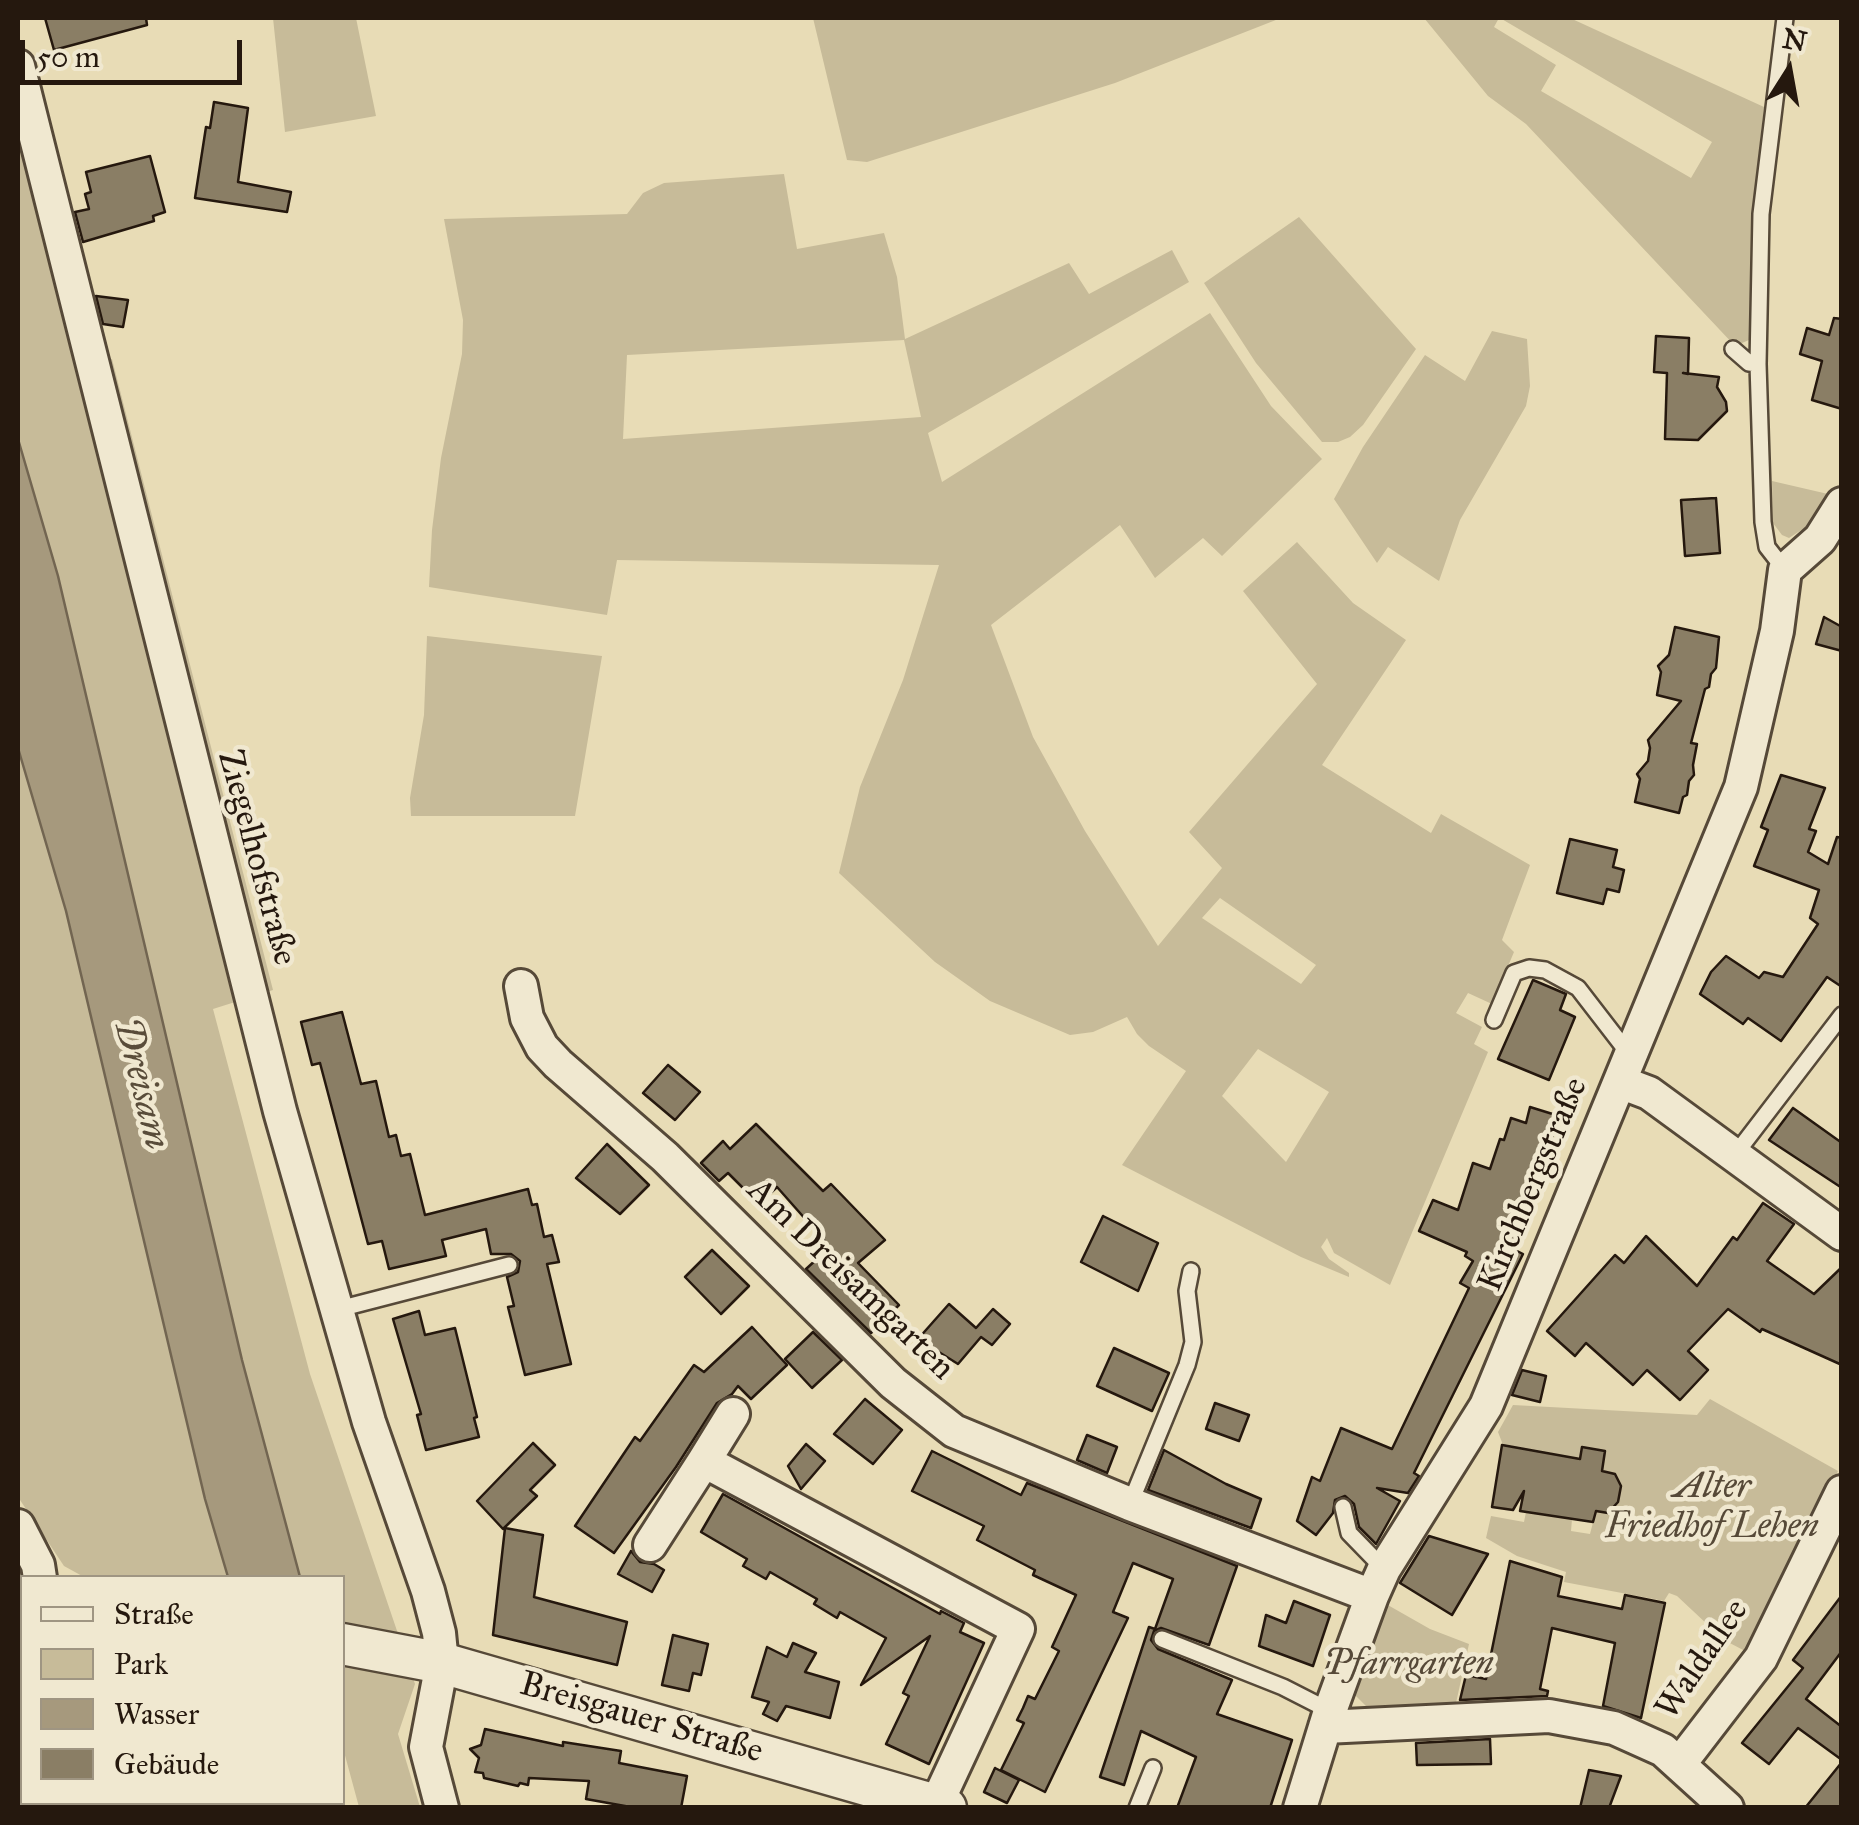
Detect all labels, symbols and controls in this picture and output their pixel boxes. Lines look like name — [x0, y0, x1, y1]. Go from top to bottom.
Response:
scale bar — [25, 20, 248, 82]
north arrow — [1739, 20, 1839, 120]
text: N — [1780, 21, 1810, 60]
text: 50 m — [37, 39, 100, 75]
street label: Ziegelhofstraße — [207, 746, 305, 970]
water label: Dreisam — [102, 1014, 178, 1154]
street label: Kirchbergstraße — [1470, 1072, 1598, 1298]
street label: Am Dreisamgarten — [737, 1170, 963, 1390]
park label: Alter Friedhof Lehen — [1605, 1467, 1819, 1549]
legend — [20, 1575, 345, 1805]
street label: Waldallee — [1648, 1592, 1758, 1728]
text: Straße — [114, 1596, 194, 1632]
park label: Pfarrgarten — [1324, 1644, 1494, 1686]
text: Park — [114, 1646, 168, 1682]
street label: Breisgauer Straße — [515, 1664, 767, 1774]
text: Wasser — [114, 1696, 199, 1732]
text: Gebäude — [114, 1746, 219, 1782]

